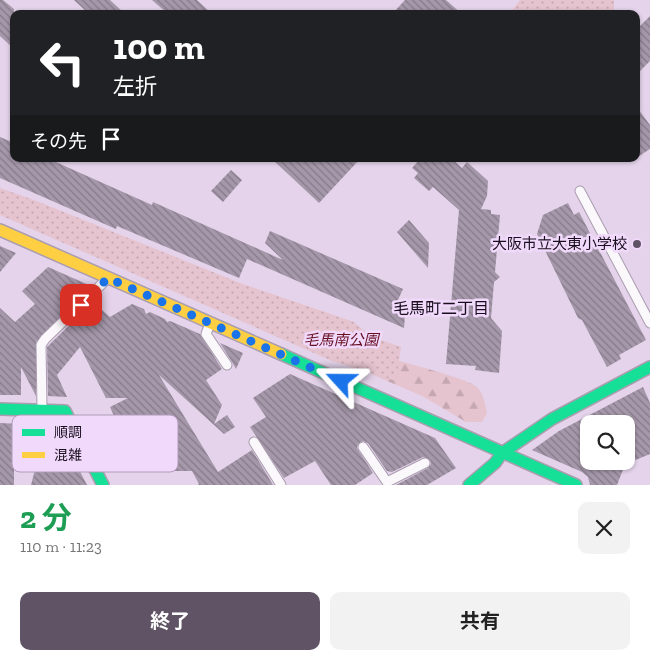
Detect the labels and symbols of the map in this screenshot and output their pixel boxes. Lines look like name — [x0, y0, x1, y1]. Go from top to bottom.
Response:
place label: 大阪市立大東小学校 — [492, 235, 627, 253]
marker: 大阪市立大東小学校 — [631, 238, 643, 250]
pin — [60, 284, 102, 326]
district label: 毛馬町二丁目 — [393, 299, 489, 318]
park label: 毛馬南公園 — [303, 331, 380, 349]
position arrow — [314, 354, 366, 406]
legend — [12, 415, 178, 472]
text: 順調 — [54, 424, 82, 441]
text: 混雑 — [54, 447, 82, 464]

